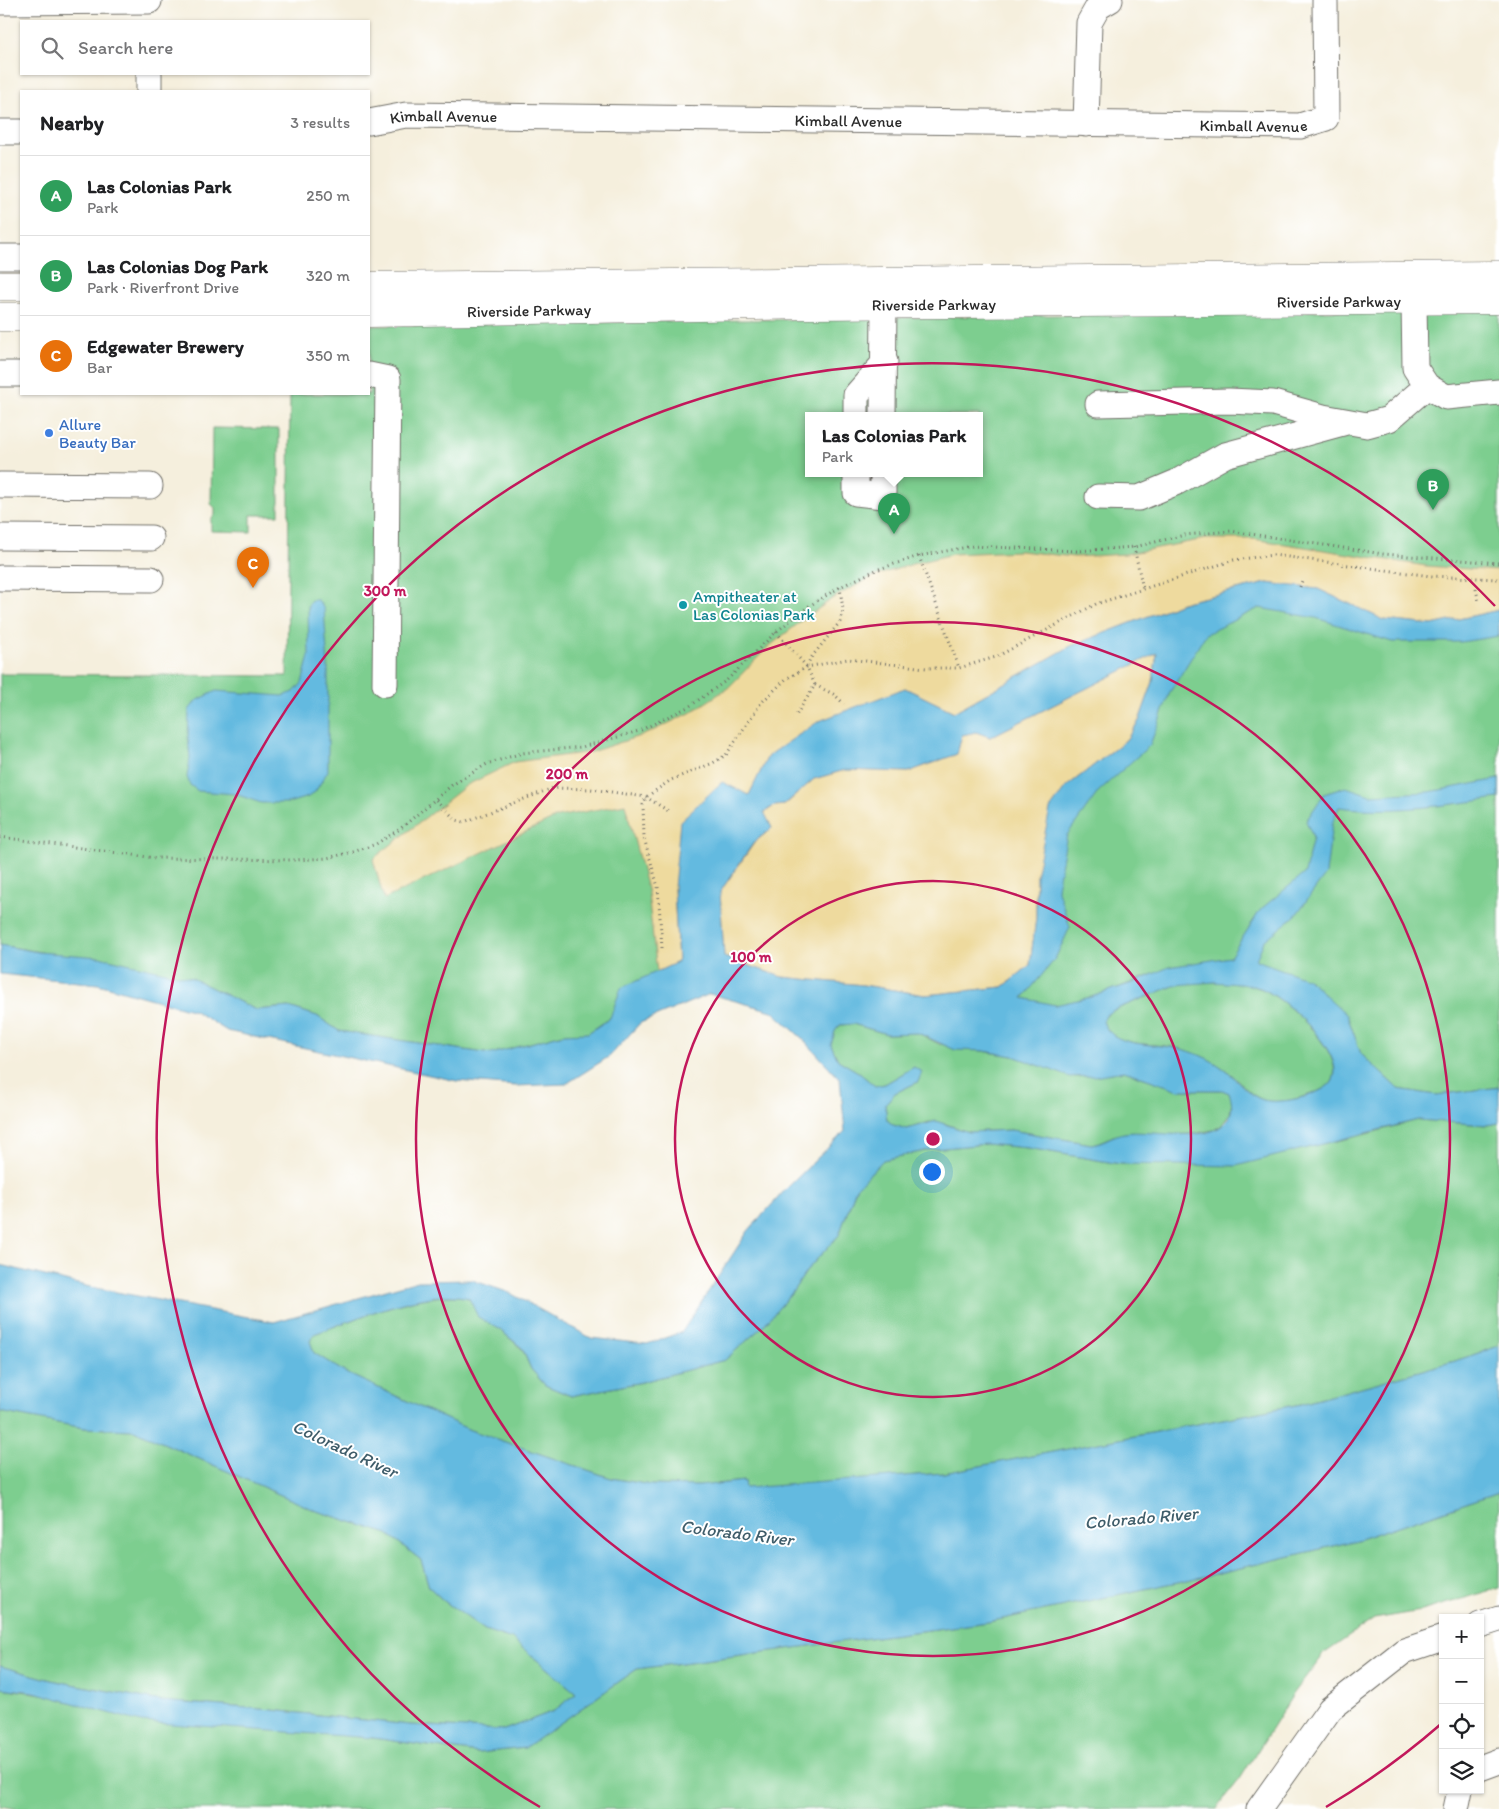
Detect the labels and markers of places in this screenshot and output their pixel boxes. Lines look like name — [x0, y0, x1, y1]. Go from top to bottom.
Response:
place label: Allure Beauty Bar — [59, 415, 137, 452]
marker: Allure Beauty Bar — [43, 427, 55, 439]
pin: B — [1417, 469, 1449, 510]
pin: A — [878, 493, 910, 534]
pin: C — [237, 547, 269, 588]
place label: Ampitheater at Las Colonias Park — [693, 587, 815, 624]
marker: Ampitheater at Las Colonias Park — [677, 599, 689, 611]
centre of rings — [924, 1130, 942, 1148]

